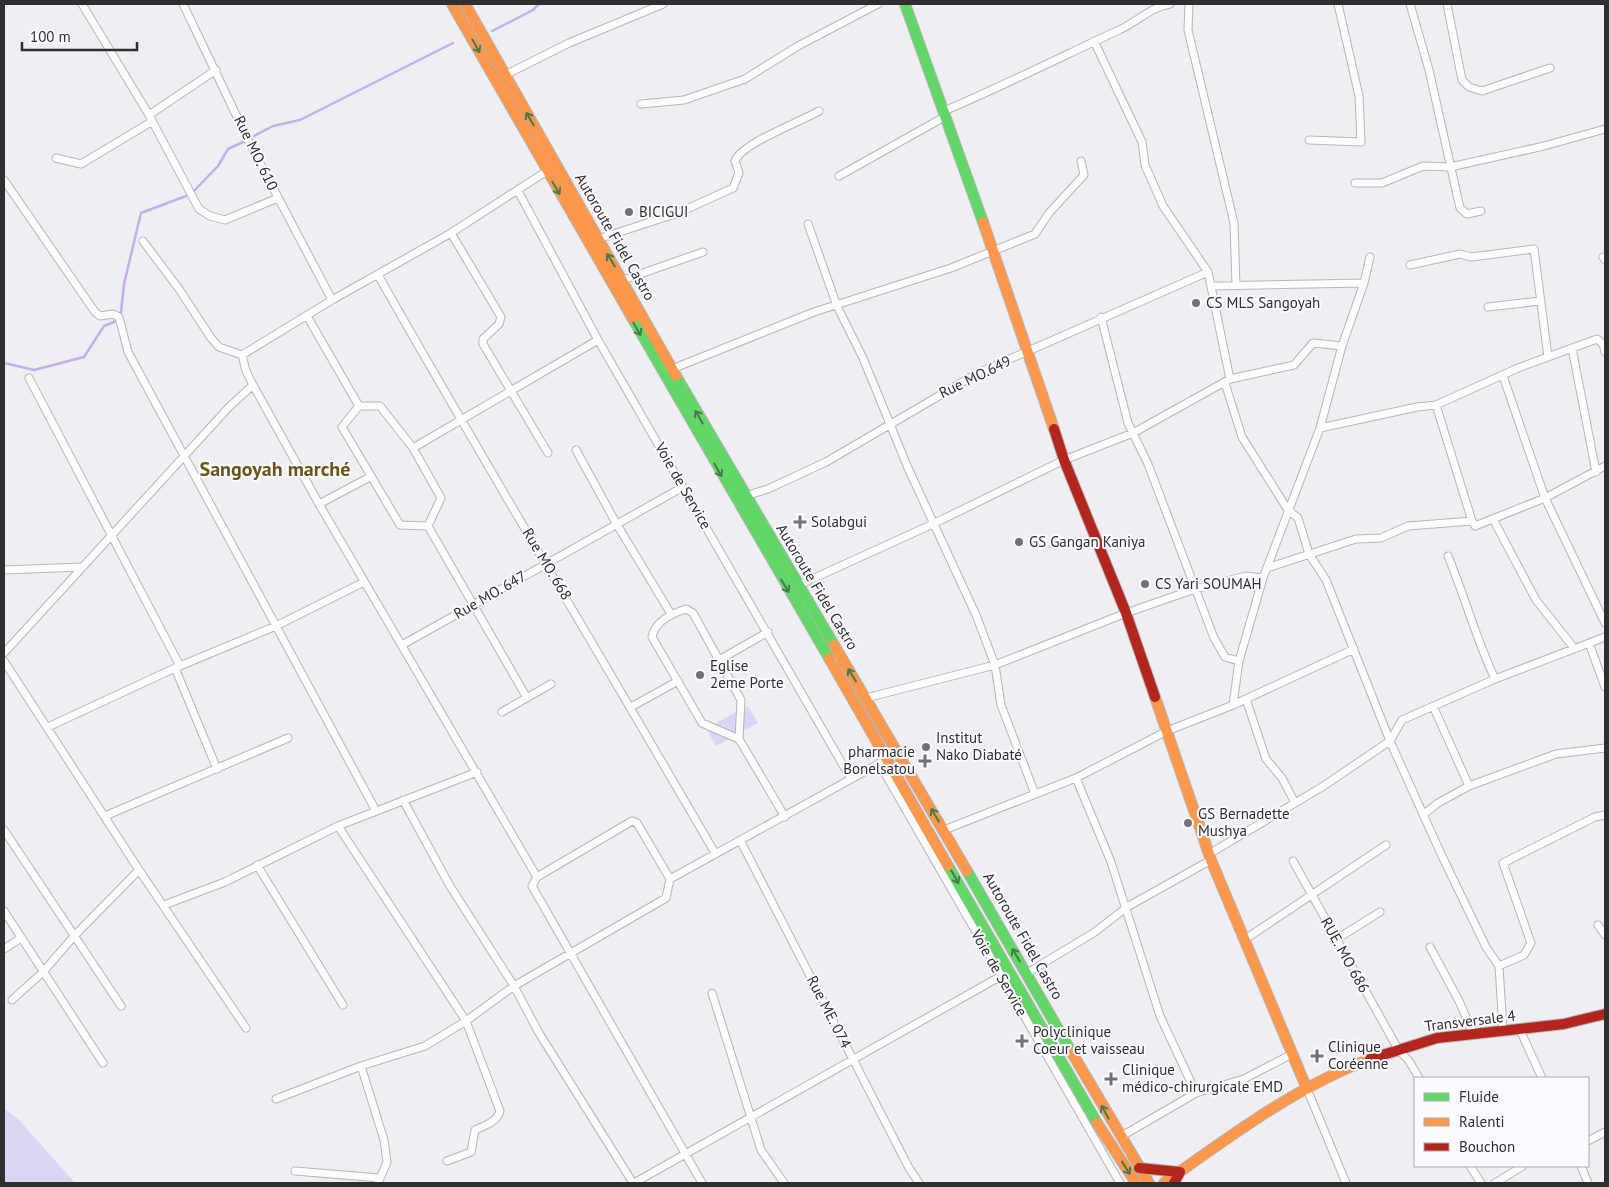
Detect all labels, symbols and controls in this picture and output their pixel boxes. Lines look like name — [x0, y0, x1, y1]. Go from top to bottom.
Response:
scale bar — [22, 20, 138, 52]
text: 100 m — [30, 27, 71, 46]
one-way arrow — [472, 39, 482, 53]
street label: Rue MO. 610 — [230, 112, 283, 193]
one-way arrow — [525, 112, 535, 126]
street label: Autoroute Fidel Castro — [571, 170, 660, 304]
one-way arrow — [552, 180, 562, 194]
place label: BICIGUI — [639, 202, 688, 221]
marker: BICIGUI — [623, 206, 635, 218]
one-way arrow — [605, 253, 615, 267]
place label: CS MLS Sangoyah — [1206, 293, 1320, 312]
marker: CS MLS Sangoyah — [1190, 297, 1202, 309]
one-way arrow — [633, 321, 643, 335]
street label: Rue MO.649 — [936, 351, 1014, 402]
one-way arrow — [693, 410, 703, 424]
street label: Voie de Service — [650, 438, 716, 533]
district label: Sangoyah marché — [200, 456, 350, 482]
one-way arrow — [713, 462, 723, 477]
place label: Solabgui — [811, 512, 867, 531]
marker: Solabgui — [793, 515, 807, 529]
street label: Autoroute Fidel Castro — [772, 520, 863, 653]
street label: Rue MO. 668 — [518, 524, 576, 603]
place label: GS Gangan Kaniya — [1029, 532, 1146, 551]
marker: GS Gangan Kaniya — [1013, 536, 1025, 548]
street label: Rue MO. 647 — [450, 566, 529, 623]
place label: CS Yari SOUMAH — [1155, 574, 1262, 593]
one-way arrow — [781, 578, 791, 592]
marker: CS Yari SOUMAH — [1139, 578, 1151, 590]
place label: Eglise 2eme Porte — [710, 656, 784, 692]
one-way arrow — [846, 668, 857, 682]
marker: Eglise 2eme Porte — [694, 669, 706, 681]
place label: Institut Nako Diabaté — [936, 728, 1022, 764]
marker: Institut Nako Diabaté — [920, 741, 932, 753]
place label: pharmacie Bonelsatou — [843, 742, 915, 778]
marker: pharmacie Bonelsatou — [919, 755, 931, 767]
place label: GS Bernadette Mushya — [1198, 804, 1290, 840]
one-way arrow — [929, 808, 939, 822]
marker: GS Bernadette Mushya — [1182, 817, 1194, 829]
street label: Autoroute Fidel Castro — [979, 869, 1068, 1003]
one-way arrow — [950, 870, 960, 885]
street label: RUE. MO 686 — [1317, 914, 1374, 996]
street label: Voie de Service — [966, 925, 1032, 1020]
one-way arrow — [1011, 949, 1021, 963]
street label: Rue ME. 074 — [803, 972, 856, 1051]
street label: Transversale 4 — [1423, 1005, 1517, 1036]
place label: Polyclinique Coeur et vaisseau — [1033, 1022, 1145, 1058]
marker: Polyclinique Coeur et vaisseau — [1015, 1034, 1029, 1048]
place label: Clinique Coréenne — [1328, 1037, 1388, 1073]
marker: Clinique Coréenne — [1310, 1049, 1324, 1063]
place label: Clinique médico-chirurgicale EMD — [1122, 1060, 1283, 1096]
marker: Clinique médico-chirurgicale EMD — [1104, 1072, 1118, 1086]
legend — [1414, 1077, 1589, 1167]
text: Fluide — [1459, 1087, 1499, 1106]
one-way arrow — [1100, 1105, 1110, 1119]
text: Ralenti — [1459, 1112, 1505, 1131]
text: Bouchon — [1459, 1137, 1515, 1156]
one-way arrow — [1121, 1161, 1131, 1175]

